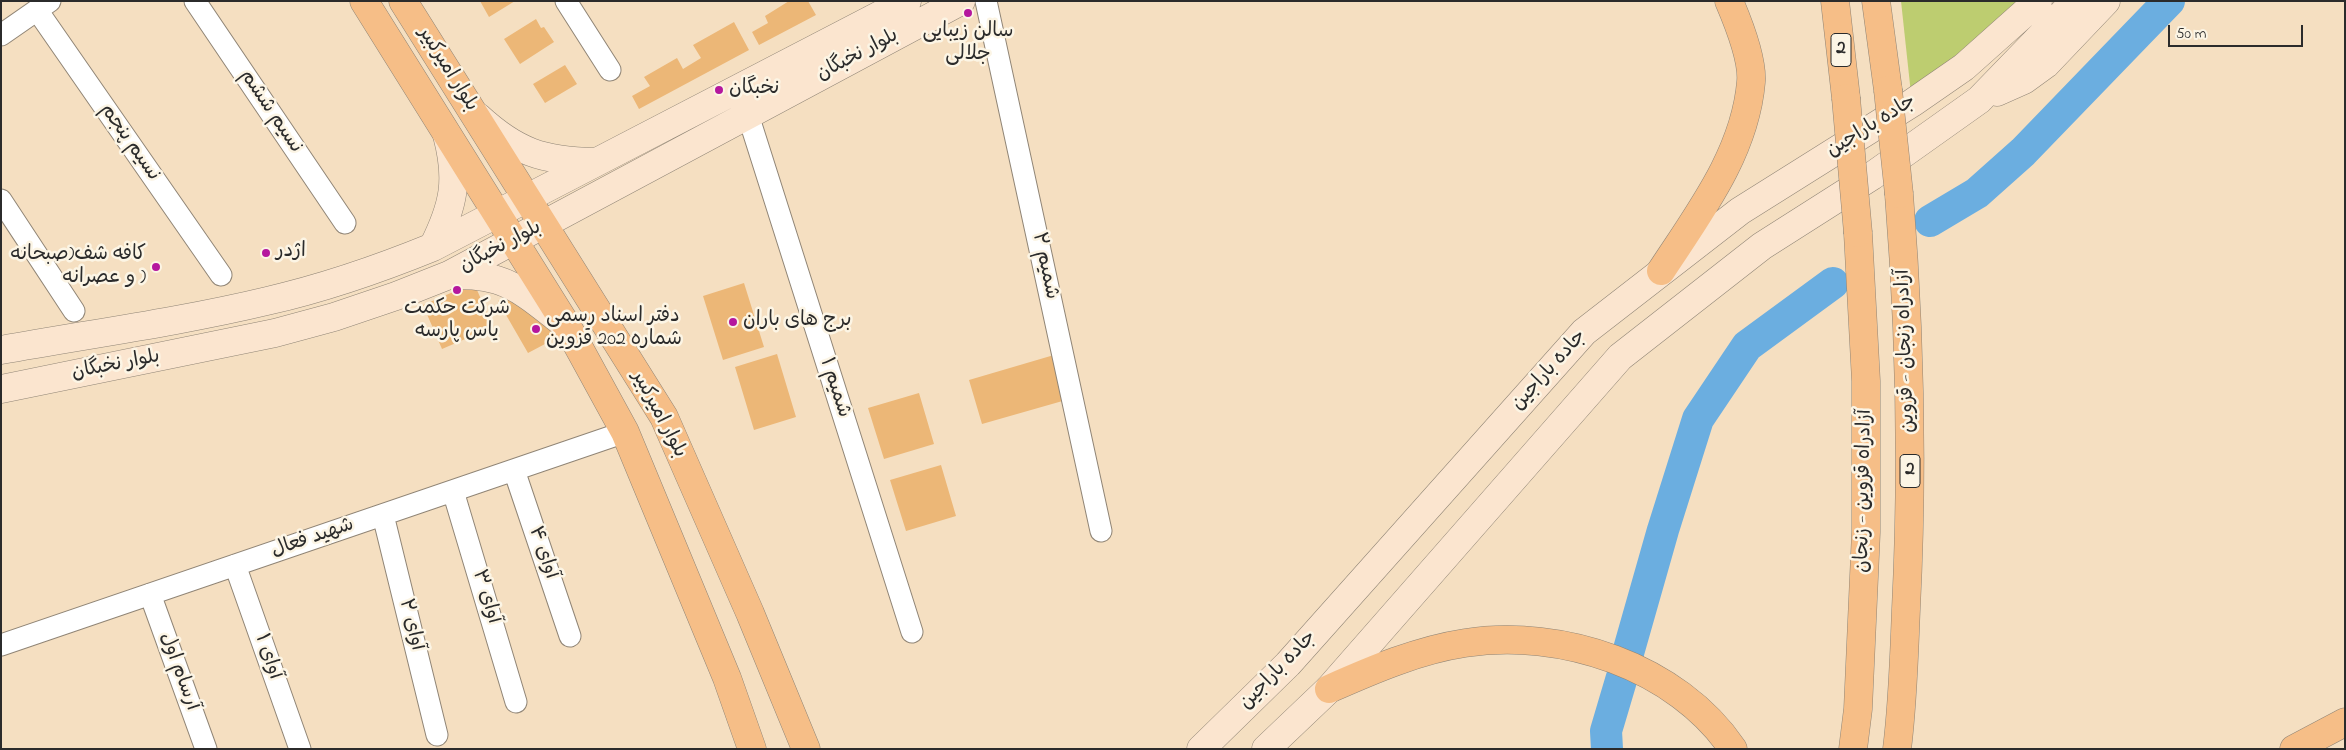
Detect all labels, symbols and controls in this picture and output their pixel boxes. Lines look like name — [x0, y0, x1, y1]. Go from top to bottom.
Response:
marker: سالن زیبایی جلالی — [962, 7, 974, 19]
scale bar — [2171, 15, 2306, 47]
place label: سالن زیبایی جلالی — [923, 21, 1013, 68]
street label: بلوار امیرکبیر — [412, 23, 482, 117]
text: 50 m — [2176, 23, 2206, 45]
street label: بلوار نخبگان — [813, 24, 903, 88]
road number: 2 — [1831, 34, 1851, 66]
street label: نسیم ششم — [233, 66, 307, 158]
place label: نخبگان — [729, 78, 779, 102]
marker: نخبگان — [713, 84, 725, 96]
street label: جاده باراجین — [1823, 90, 1921, 164]
street label: نسیم پنجم — [94, 100, 164, 186]
street label: بلوار نخبگان — [456, 216, 546, 280]
street label: شمیم ۲ — [1025, 230, 1063, 302]
place label: اژدر — [276, 241, 306, 265]
place label: کافه شف(صبحانه و عصرانه ) — [10, 244, 146, 291]
marker: اژدر — [260, 247, 272, 259]
marker: کافه شف(صبحانه و عصرانه ) — [150, 261, 162, 273]
street label: آزادراه زنجان - قزوین — [1892, 269, 1922, 433]
marker: شرکت حکمت یاس پارسه — [451, 284, 463, 296]
place label: شرکت حکمت یاس پارسه — [404, 298, 510, 345]
place label: دفتر اسناد رسمی شماره 202 قزوین — [546, 306, 682, 353]
place label: برج های باران — [743, 310, 852, 334]
marker: برج های باران — [727, 316, 739, 328]
marker: دفتر اسناد رسمی شماره 202 قزوین — [530, 323, 542, 335]
street label: جاده باراجین — [1507, 326, 1593, 416]
street label: بلوار نخبگان — [70, 346, 162, 386]
street label: شمیم ۱ — [813, 355, 855, 421]
street label: بلوار امیرکبیر — [625, 367, 691, 463]
street label: آزادراه قزوین - زنجان — [1852, 409, 1878, 573]
road number: 2 — [1900, 454, 1920, 488]
street label: شهید فعال — [268, 514, 358, 564]
street label: آوای ۴ — [522, 523, 562, 583]
street label: آوای ۳ — [465, 567, 505, 627]
street label: آوای ۲ — [392, 597, 428, 653]
street label: جاده باراجین — [1235, 626, 1323, 716]
street label: آرسام اول — [153, 630, 203, 714]
street label: آوای ۱ — [248, 631, 286, 683]

